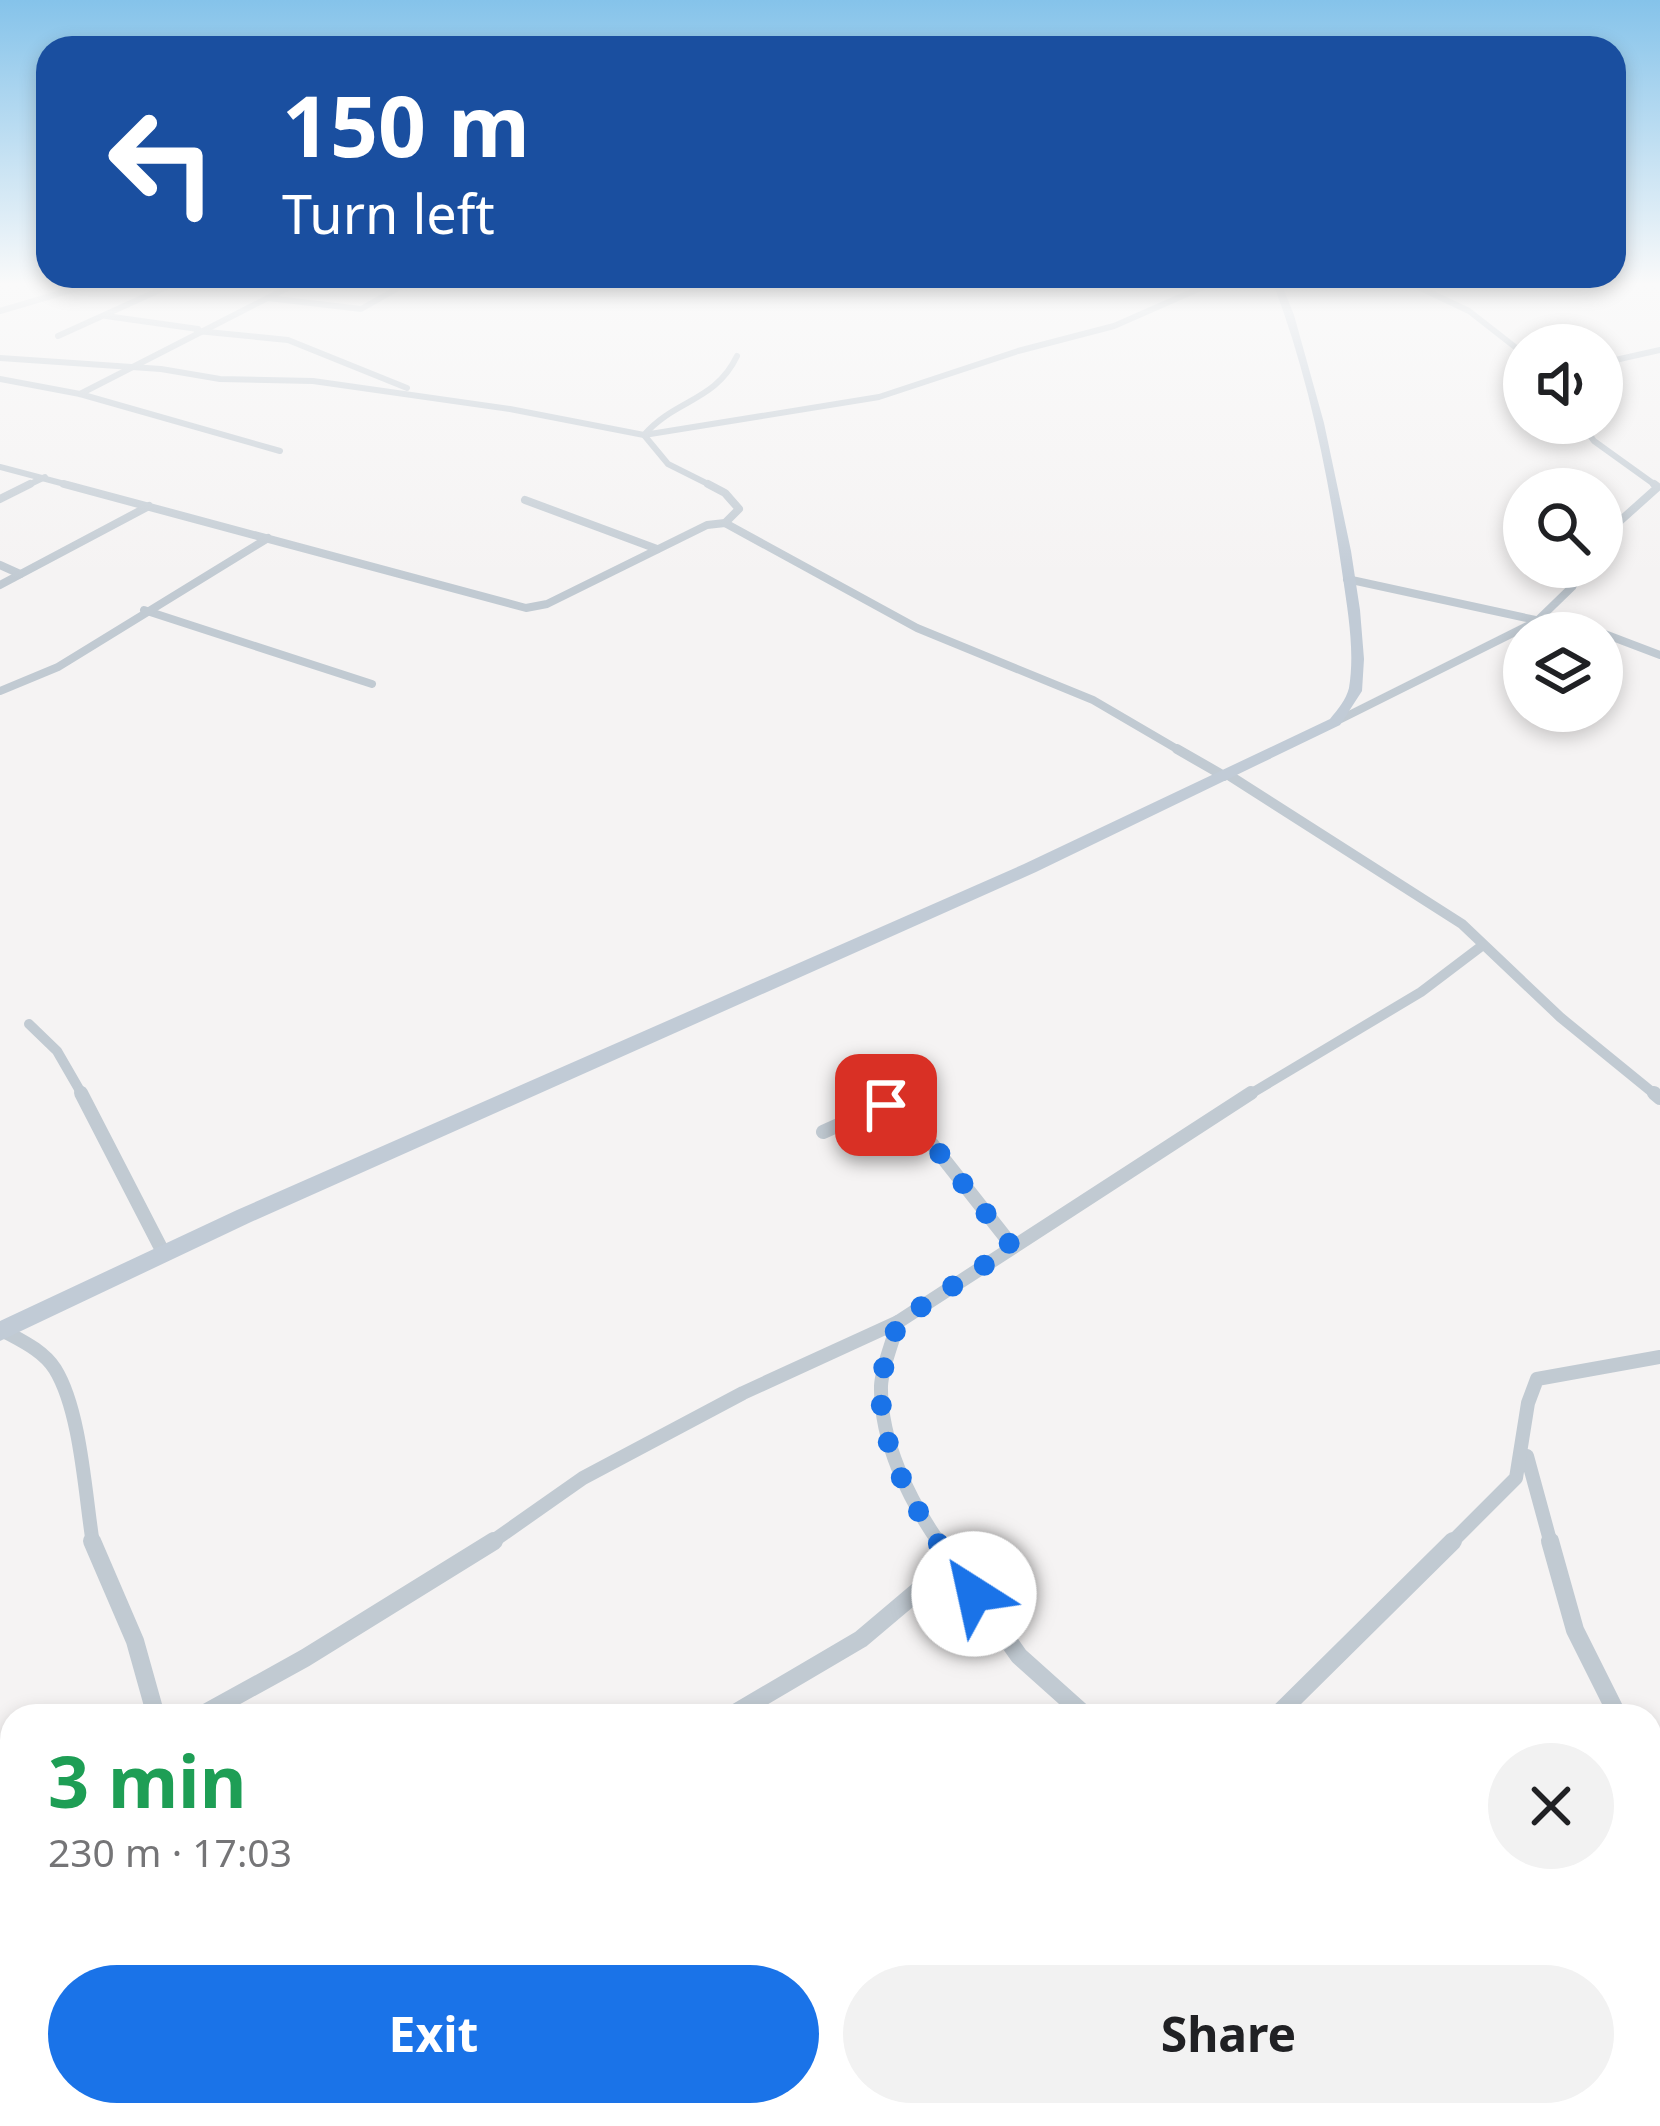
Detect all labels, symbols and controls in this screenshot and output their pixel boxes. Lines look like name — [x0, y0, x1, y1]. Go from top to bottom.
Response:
text: 150 m — [282, 67, 530, 182]
icon: left — [84, 84, 240, 240]
text: Turn left — [282, 176, 495, 250]
map controls — [1503, 324, 1623, 732]
button: sound — [1503, 324, 1623, 444]
button: search — [1503, 468, 1623, 588]
button: layers — [1503, 612, 1623, 732]
pin — [835, 1054, 937, 1156]
icon: arrive — [853, 1072, 919, 1138]
position arrow — [911, 1531, 1037, 1657]
text: 3 min — [48, 1731, 246, 1829]
button: close — [1488, 1743, 1614, 1869]
text: 230 m · 17:03 — [48, 1825, 292, 1878]
button: Exit — [48, 1965, 819, 2103]
button: Share — [843, 1965, 1614, 2103]

